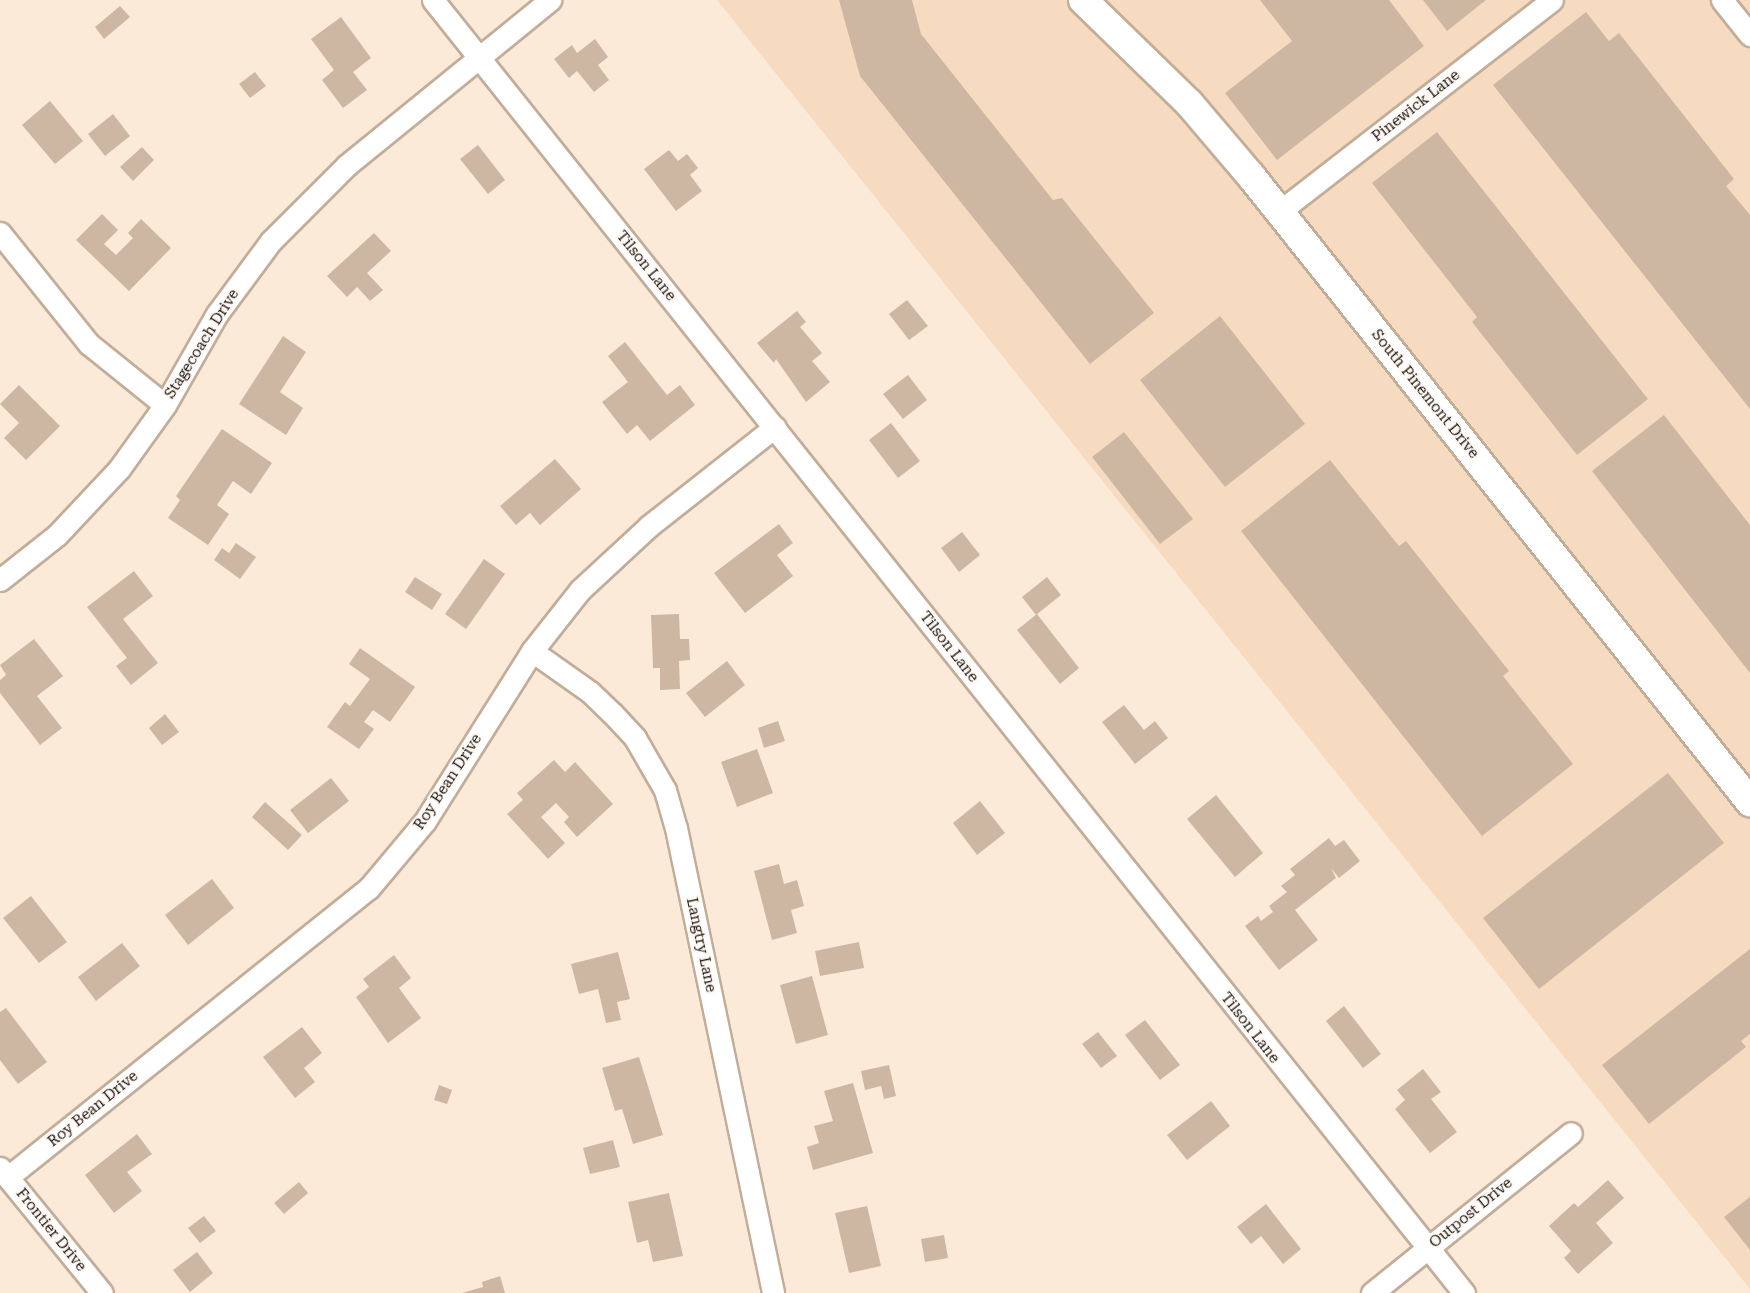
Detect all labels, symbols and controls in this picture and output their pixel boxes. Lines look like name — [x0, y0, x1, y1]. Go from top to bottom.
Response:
street label: Pinewick Lane — [1368, 66, 1464, 146]
street label: Tilson Lane — [612, 227, 680, 305]
street label: Stagecoach Drive — [161, 286, 243, 402]
street label: South Pinemont Drive — [1367, 326, 1483, 462]
street label: Tilson Lane — [916, 608, 982, 686]
street label: Roy Bean Drive — [410, 731, 486, 833]
street label: Langtry Lane — [682, 896, 720, 994]
street label: Tilson Lane — [1217, 989, 1283, 1067]
street label: Roy Bean Drive — [44, 1067, 142, 1151]
street label: Outpost Drive — [1426, 1174, 1516, 1252]
street label: Frontier Drive — [12, 1185, 90, 1275]

